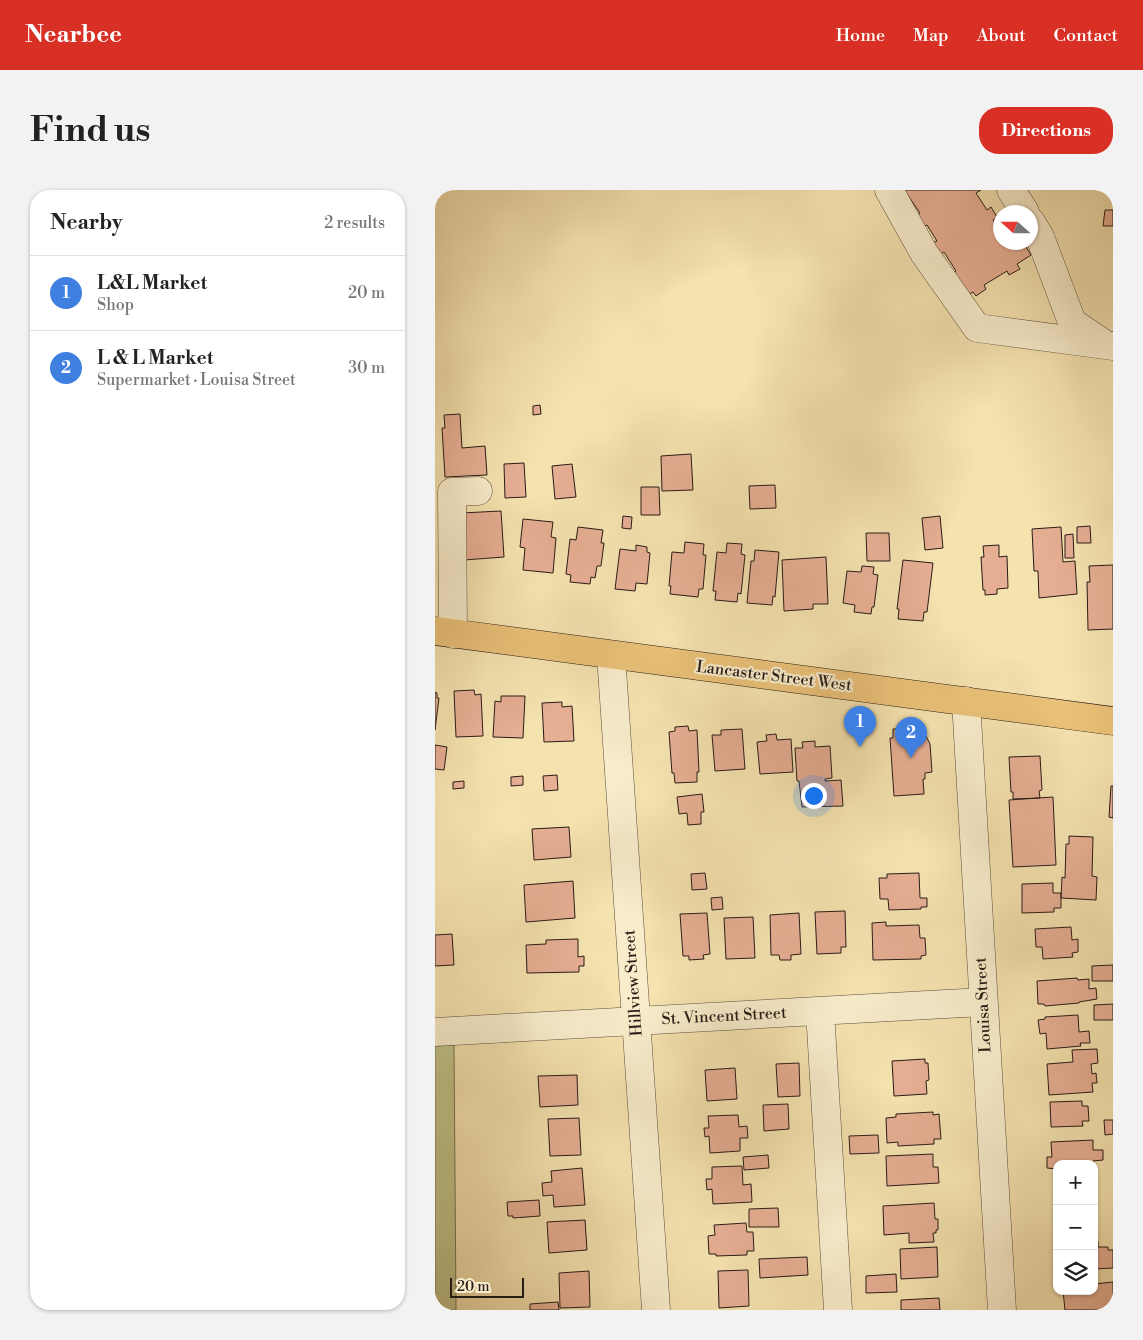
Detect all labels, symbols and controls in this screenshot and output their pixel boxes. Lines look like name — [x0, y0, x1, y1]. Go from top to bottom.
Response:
text: Nearbee — [25, 20, 122, 50]
text: Home — [836, 24, 885, 47]
text: Map — [913, 24, 949, 47]
text: About — [977, 24, 1026, 47]
text: Contact — [1054, 24, 1118, 47]
button: Directions — [979, 107, 1113, 154]
text: Find us — [30, 109, 150, 152]
north arrow — [993, 205, 1038, 250]
text: Nearby — [50, 210, 123, 236]
text: 2 results — [324, 213, 385, 233]
text: L&L Market — [97, 271, 207, 295]
text: 1 — [62, 283, 70, 303]
text: 20 m — [348, 283, 385, 303]
text: Shop — [97, 295, 134, 315]
text: L & L Market — [97, 346, 213, 370]
text: 2 — [61, 358, 71, 378]
text: 30 m — [348, 358, 385, 378]
text: Supermarket · Louisa Street — [97, 370, 296, 390]
street label: Lancaster Street West — [695, 657, 853, 696]
pin: 1 — [844, 706, 876, 747]
pin: 2 — [895, 717, 927, 758]
your location — [801, 783, 827, 809]
street label: Hillview Street — [619, 929, 647, 1037]
street label: Louisa Street — [970, 956, 995, 1053]
street label: St. Vincent Street — [661, 1003, 787, 1029]
map controls — [1053, 1160, 1098, 1295]
button: + — [1053, 1160, 1098, 1205]
button: − — [1053, 1205, 1098, 1250]
button: layers — [1053, 1250, 1098, 1295]
scale bar — [450, 1275, 524, 1298]
text: 20 m — [457, 1278, 489, 1296]

